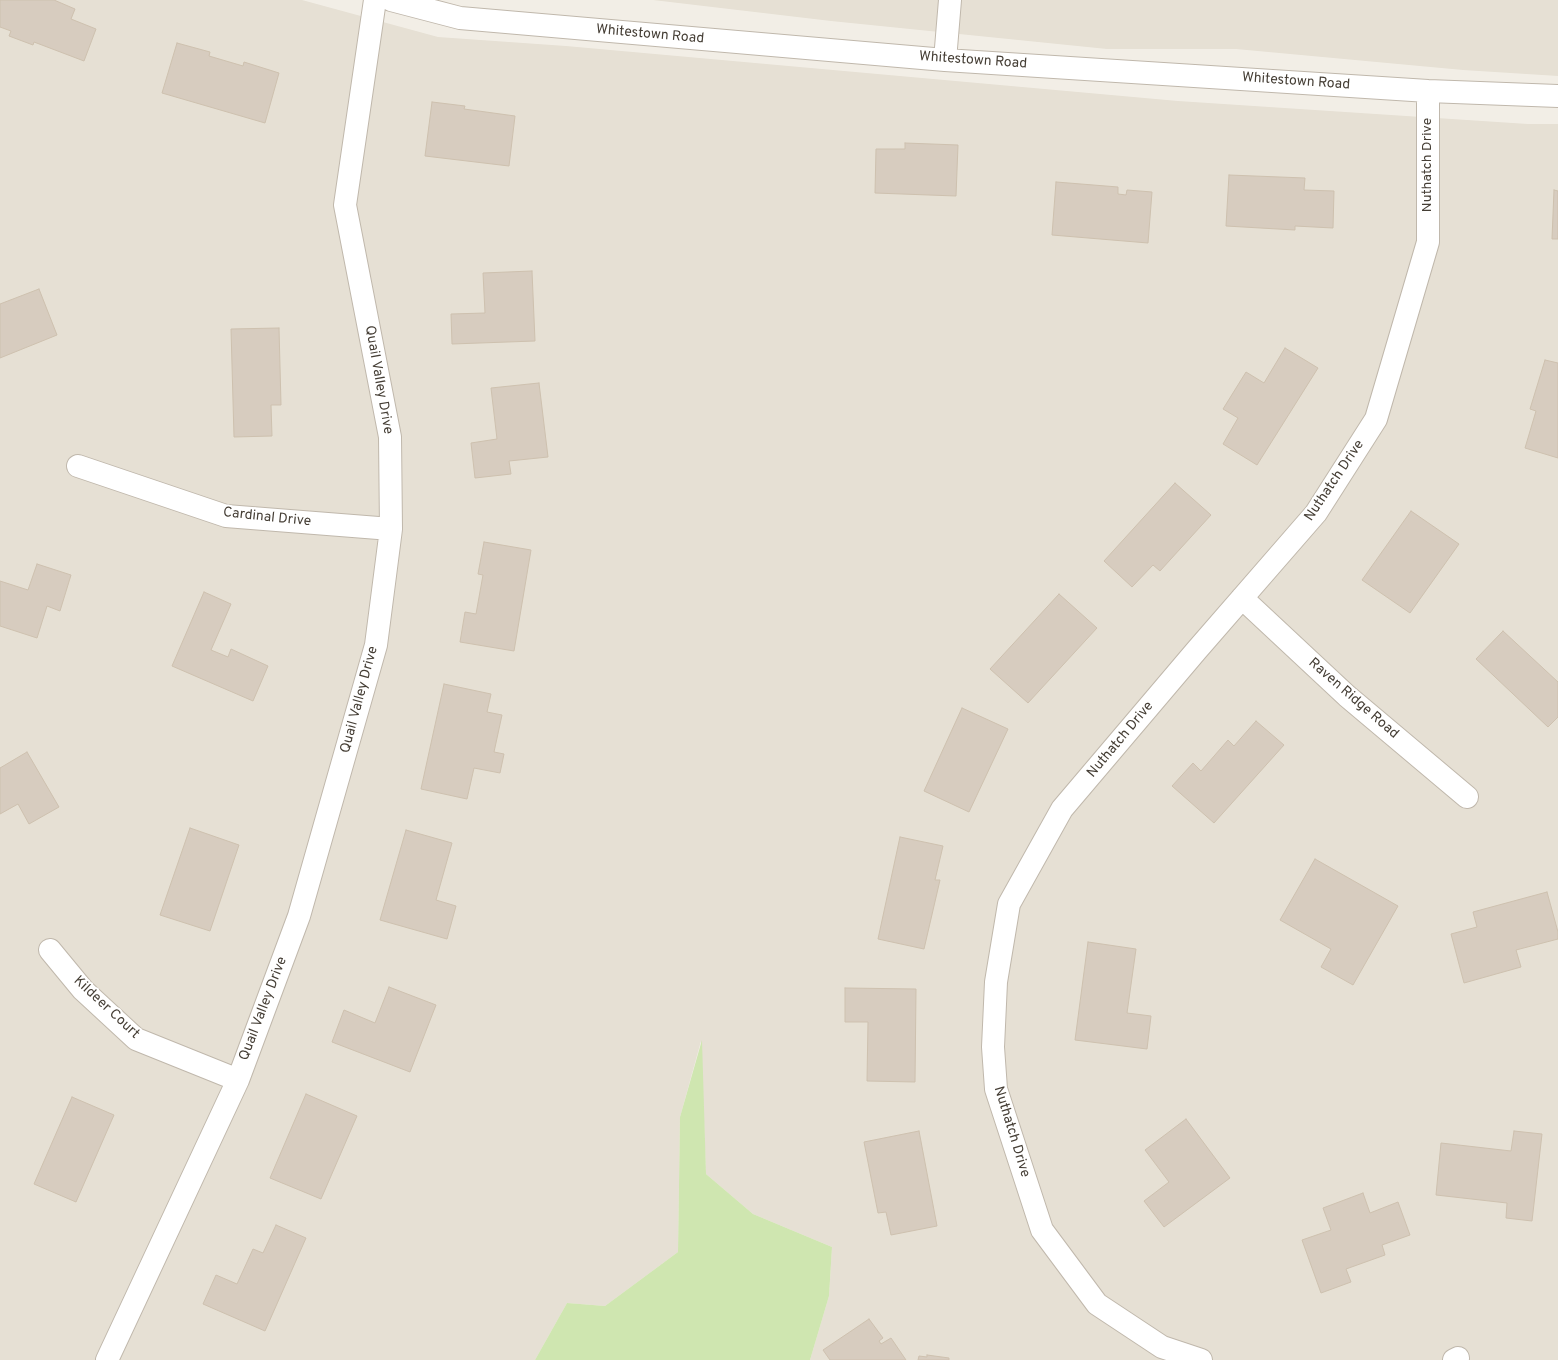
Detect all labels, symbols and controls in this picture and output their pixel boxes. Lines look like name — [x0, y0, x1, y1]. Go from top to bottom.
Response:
street label: Whitestown Road — [595, 22, 705, 48]
street label: Whitestown Road — [918, 49, 1028, 73]
street label: Whitestown Road — [1241, 70, 1351, 94]
street label: Nuthatch Drive — [1420, 118, 1436, 212]
street label: Quail Valley Drive — [360, 324, 396, 436]
street label: Nuthatch Drive — [1302, 437, 1368, 525]
street label: Cardinal Drive — [222, 505, 312, 531]
street label: Quail Valley Drive — [338, 645, 382, 755]
street label: Raven Ridge Road — [1304, 655, 1402, 743]
street label: Nuthatch Drive — [1084, 698, 1158, 782]
street label: Quail Valley Drive — [236, 955, 292, 1063]
street label: Kildeer Court — [69, 973, 143, 1043]
street label: Nuthatch Drive — [989, 1084, 1033, 1180]

